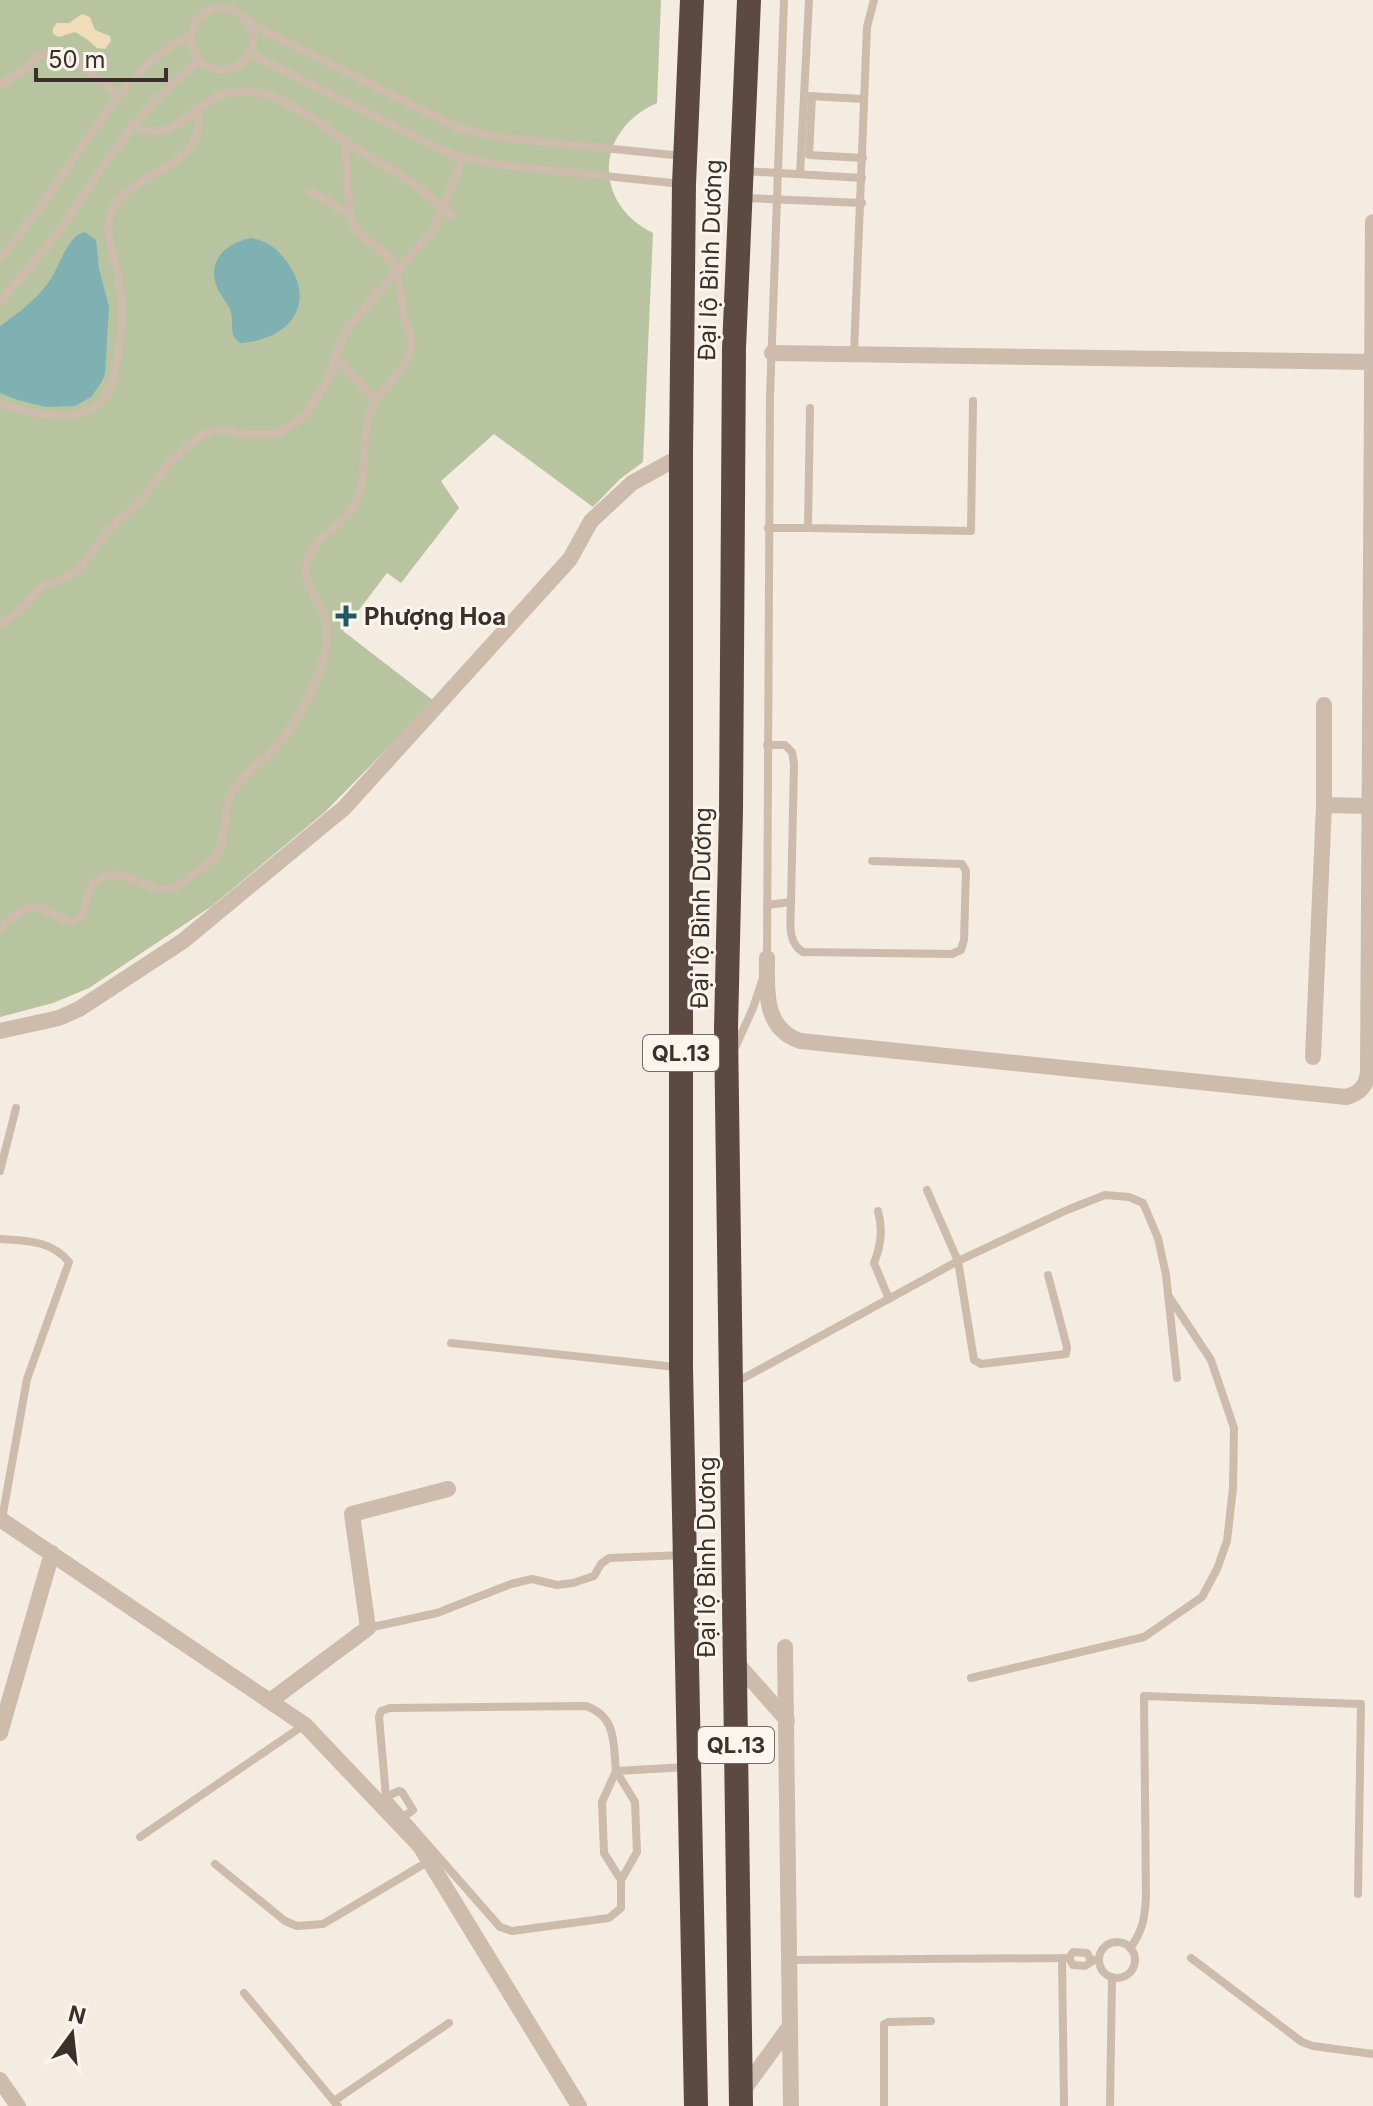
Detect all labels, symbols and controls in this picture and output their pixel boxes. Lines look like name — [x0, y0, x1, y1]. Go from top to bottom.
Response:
scale bar — [36, 32, 166, 82]
text: 50 m — [48, 45, 106, 74]
street label: Đại lộ Bình Dương — [692, 159, 728, 361]
place label: Phượng Hoa — [364, 602, 506, 631]
marker: Phượng Hoa — [335, 605, 357, 627]
street label: Đại lộ Bình Dương — [685, 807, 717, 1009]
road number: QL.13 — [643, 1035, 719, 1071]
street label: Đại lộ Bình Dương — [692, 1456, 721, 1658]
road number: QL.13 — [698, 1727, 774, 1763]
north arrow — [32, 1994, 112, 2074]
text: N — [66, 2000, 89, 2029]

